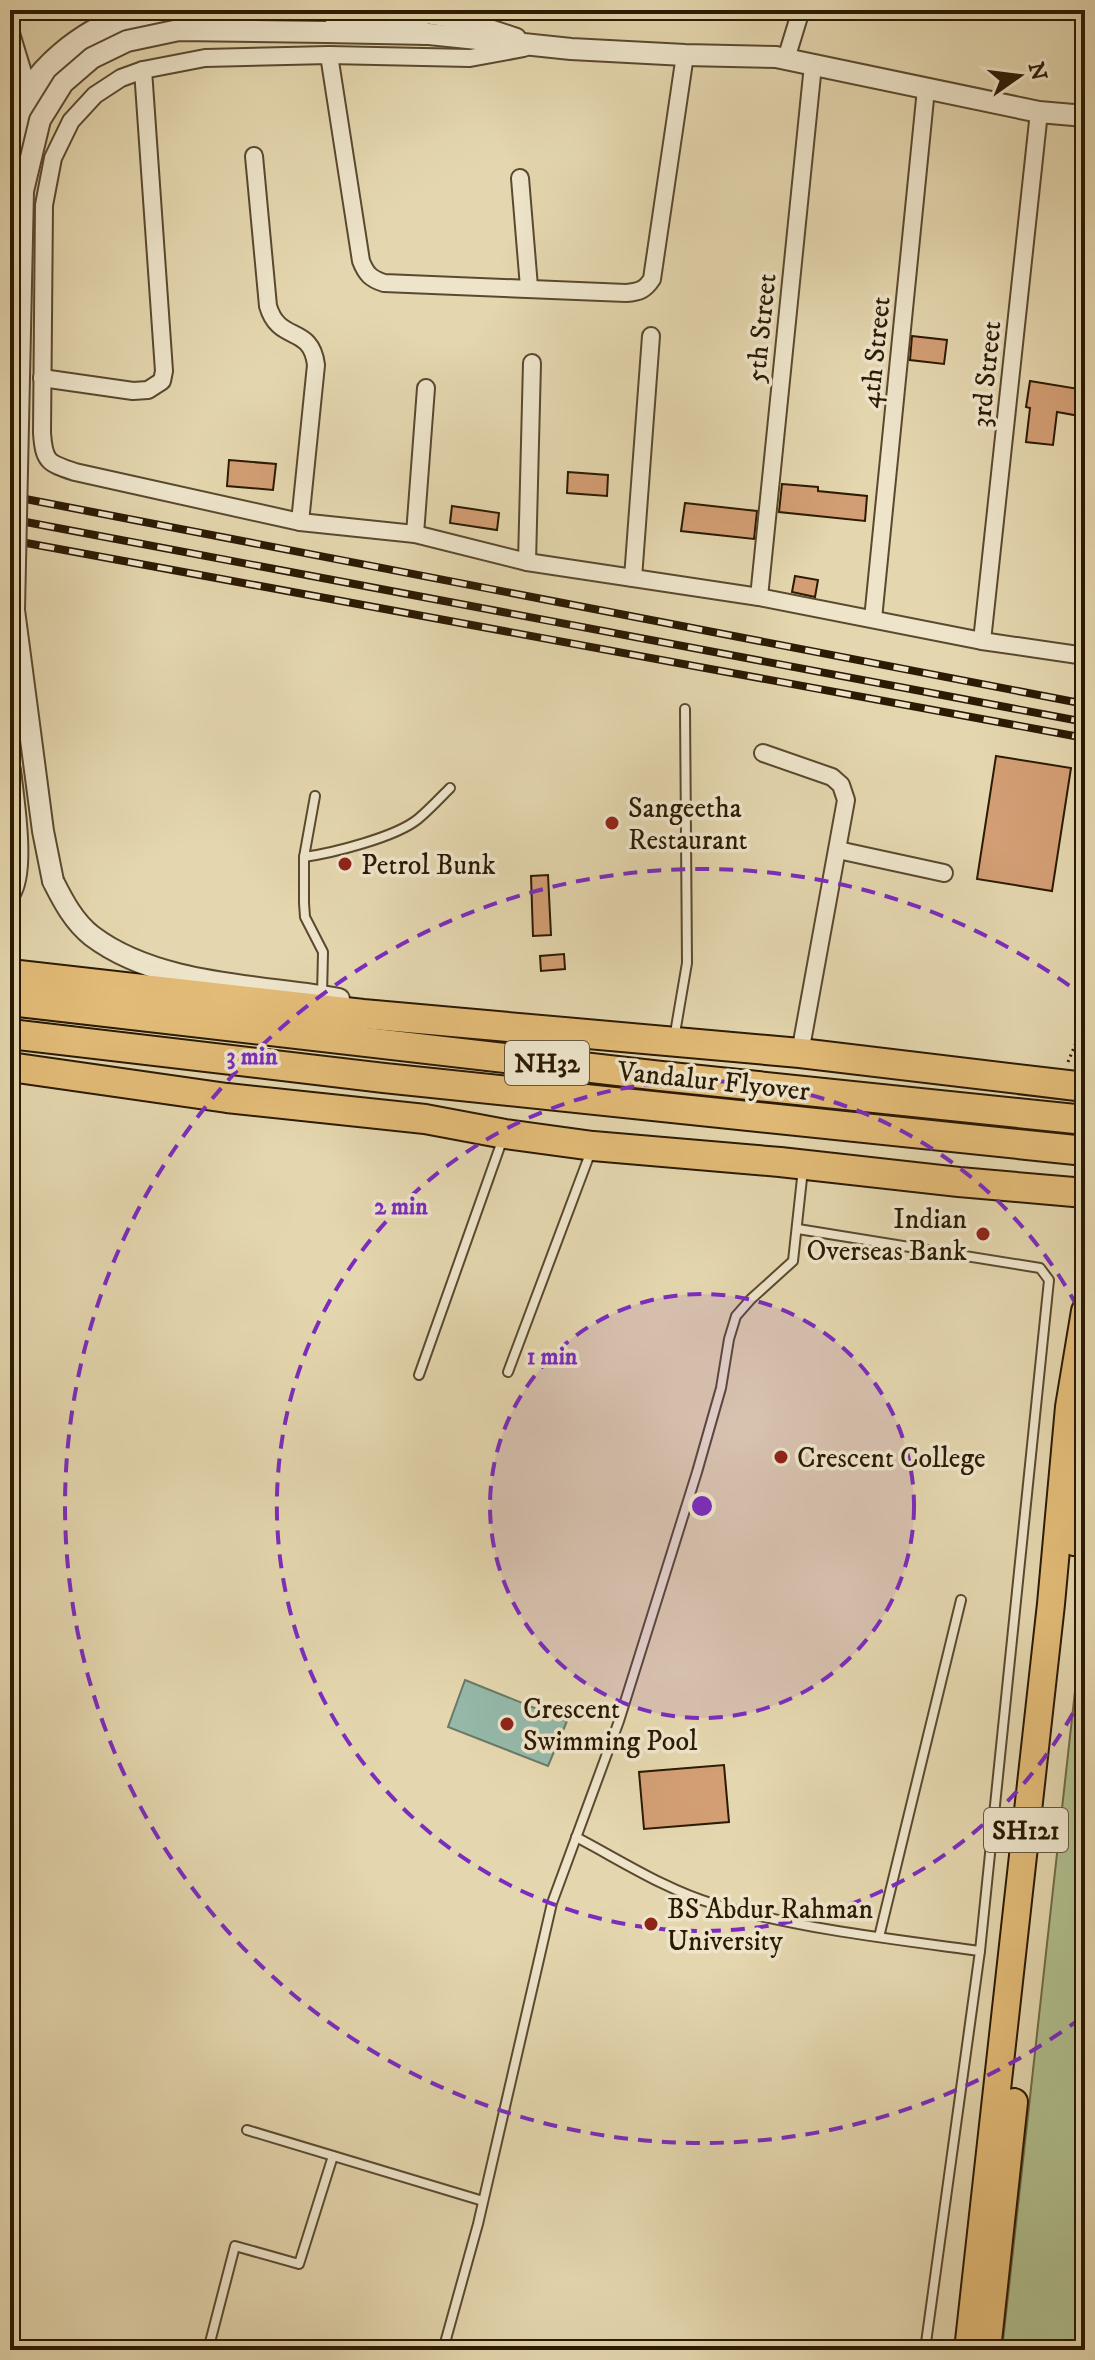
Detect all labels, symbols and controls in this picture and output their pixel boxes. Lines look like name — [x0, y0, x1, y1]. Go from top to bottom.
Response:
north arrow — [979, 36, 1059, 116]
text: N — [1022, 59, 1052, 84]
street label: 5th Street — [738, 272, 785, 385]
street label: 4th Street — [852, 295, 899, 410]
street label: 3rd Street — [963, 319, 1009, 429]
place label: Sangeetha Restaurant — [628, 791, 748, 858]
marker: Sangeetha Restaurant — [603, 814, 621, 832]
place label: Petrol Bunk — [361, 848, 496, 883]
marker: Petrol Bunk — [336, 855, 354, 873]
road number: NH32 — [505, 1041, 589, 1085]
text: 3 min — [227, 1042, 278, 1072]
street label: Vandalur Flyover — [615, 1054, 812, 1109]
text: 2 min — [374, 1192, 428, 1222]
place label: Indian Overseas Bank — [807, 1202, 967, 1269]
marker: Indian Overseas Bank — [974, 1225, 992, 1243]
text: 1 min — [527, 1342, 578, 1372]
place label: Crescent College — [797, 1441, 986, 1476]
marker: Crescent College — [772, 1448, 790, 1466]
centre of rings — [688, 1492, 716, 1520]
place label: Crescent Swimming Pool — [523, 1692, 698, 1759]
marker: Crescent Swimming Pool — [498, 1715, 516, 1733]
road number: SH121 — [984, 1808, 1068, 1852]
place label: BS Abdur Rahman University — [667, 1892, 873, 1959]
marker: BS Abdur Rahman University — [642, 1915, 660, 1933]

